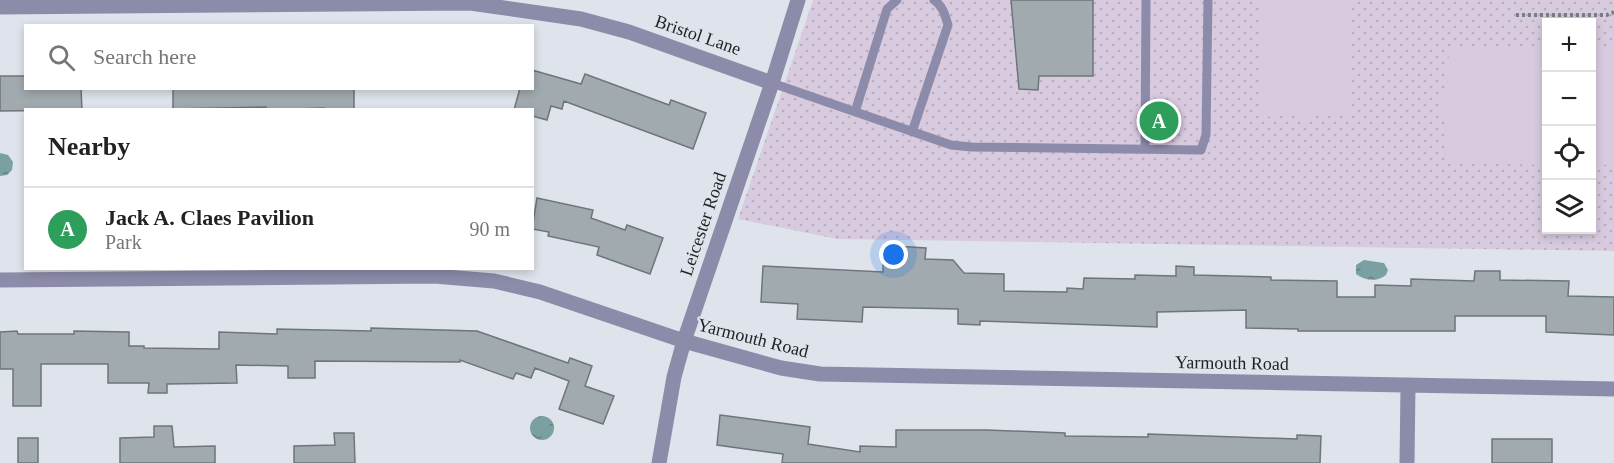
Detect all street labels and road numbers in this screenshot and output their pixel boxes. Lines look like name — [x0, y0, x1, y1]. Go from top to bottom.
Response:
street label: Bristol Lane — [652, 11, 744, 59]
street label: Leicester Road — [676, 169, 730, 279]
street label: Yarmouth Road — [695, 315, 811, 361]
street label: Yarmouth Road — [1175, 352, 1289, 374]

